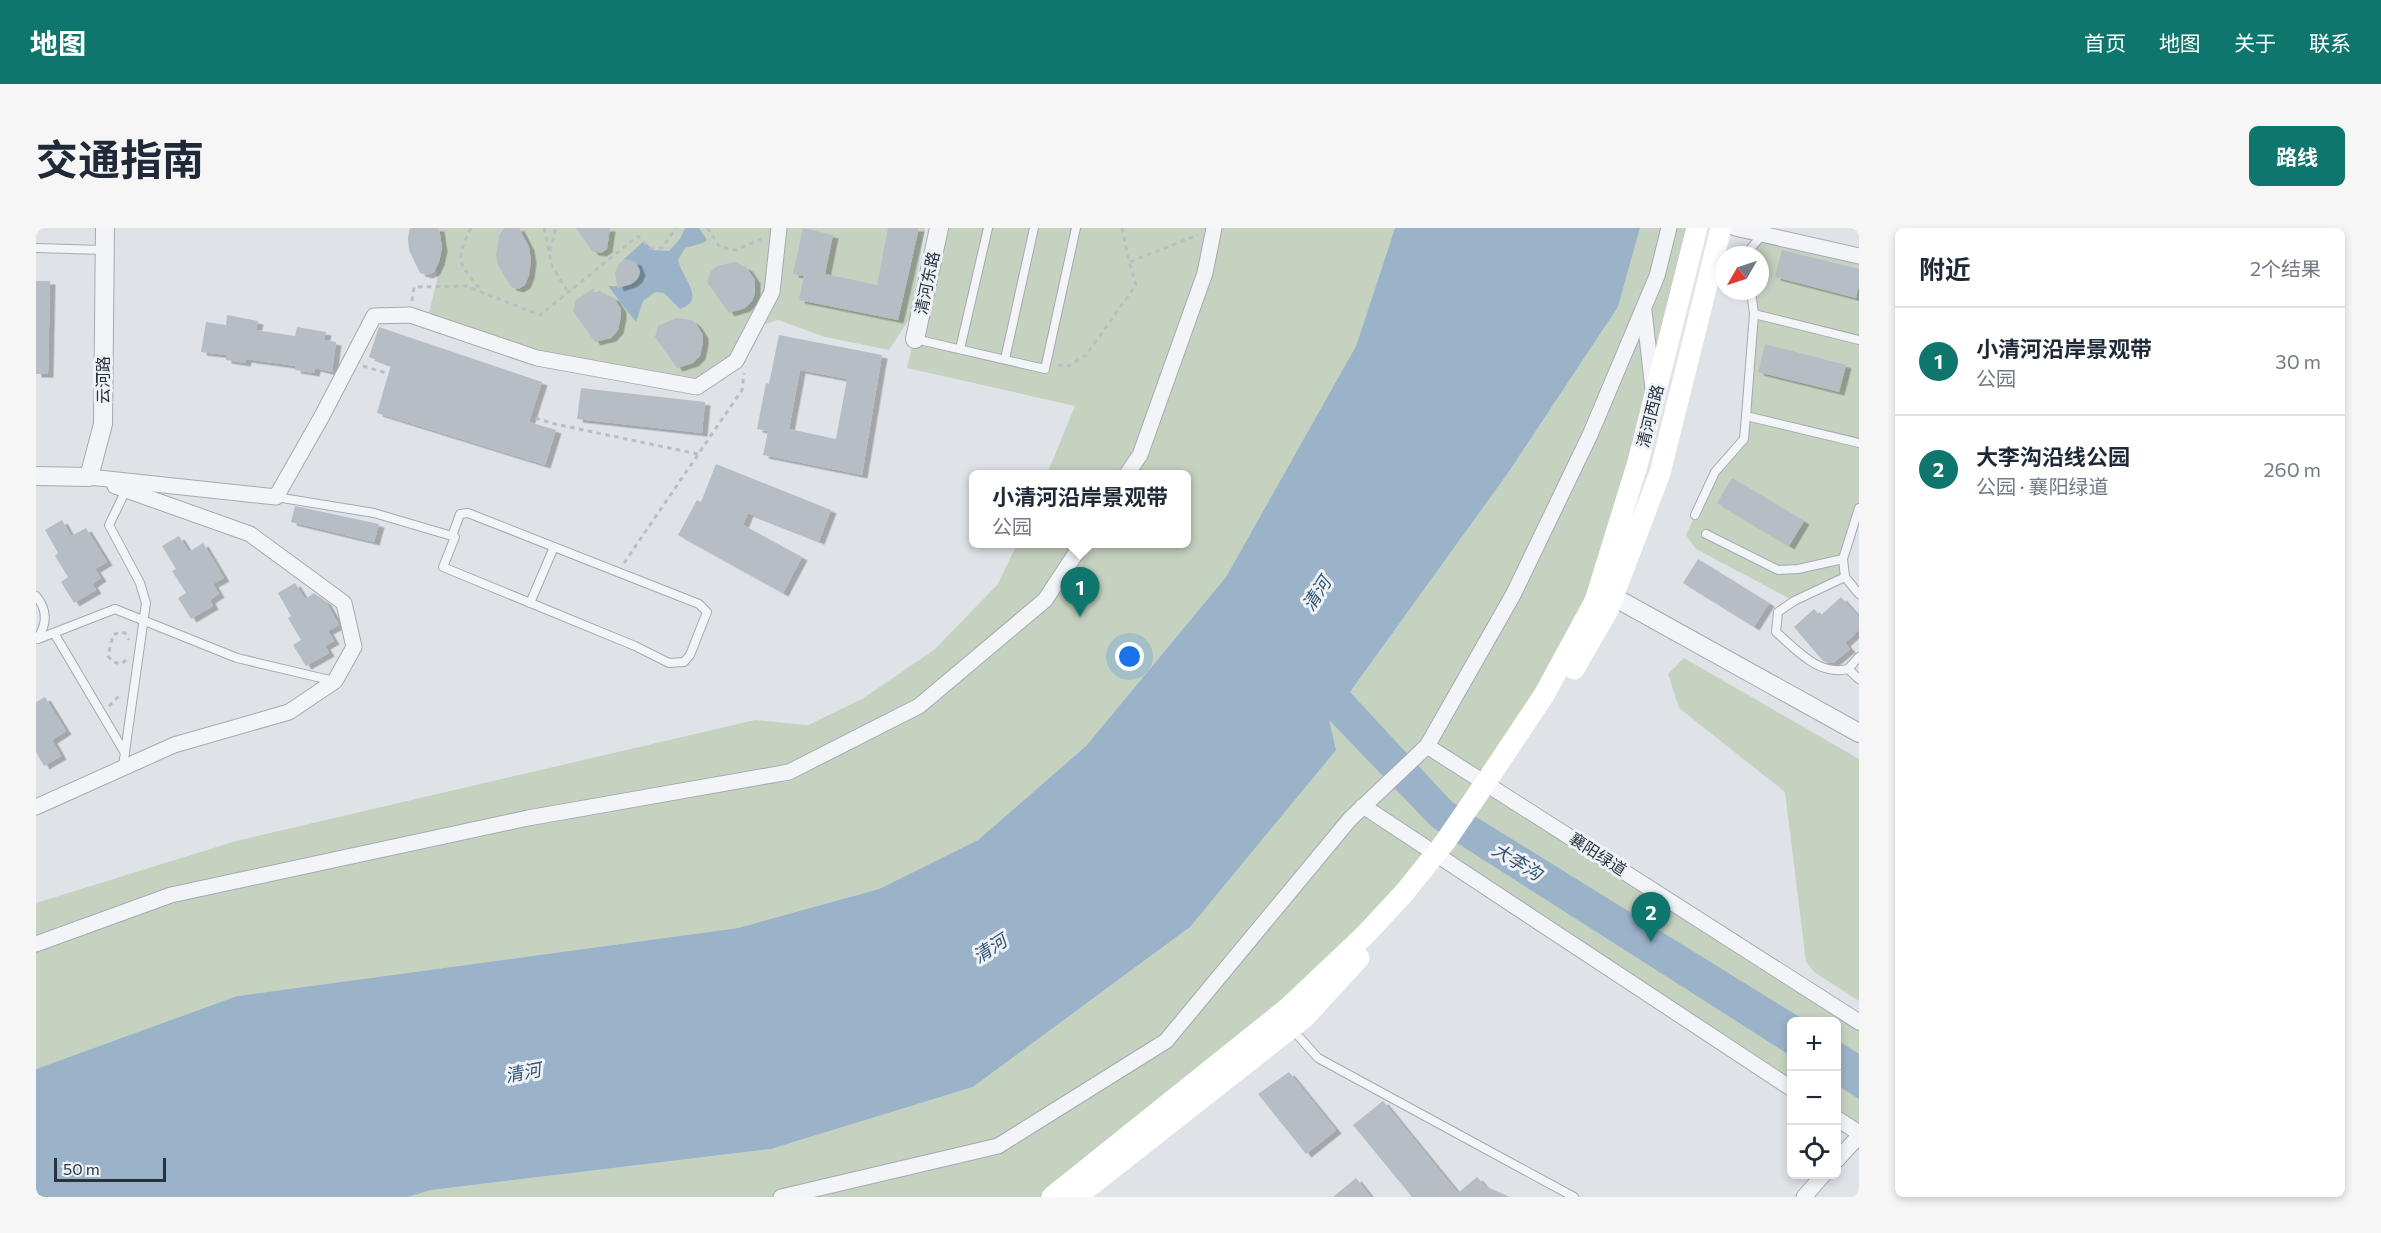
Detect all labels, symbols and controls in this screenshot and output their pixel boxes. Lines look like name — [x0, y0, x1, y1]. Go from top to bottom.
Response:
text: 地图 — [30, 26, 86, 60]
text: 首页 — [2084, 30, 2126, 55]
text: 地图 — [2159, 30, 2201, 55]
text: 关于 — [2234, 30, 2276, 55]
text: 联系 — [2309, 30, 2351, 55]
button: 路线 — [2249, 126, 2345, 186]
text: 交通指南 — [36, 132, 204, 184]
north arrow — [1715, 246, 1769, 300]
street label: 清河东路 — [911, 250, 942, 316]
text: 附近 — [1919, 253, 1971, 284]
text: 2个结果 — [2250, 256, 2321, 280]
text: 小清河沿岸景观带 — [1976, 335, 2152, 362]
text: 1 — [1934, 349, 1943, 373]
text: 30 m — [2275, 349, 2321, 373]
street label: 云河路 — [93, 356, 112, 404]
text: 公园 — [1976, 366, 2016, 390]
street label: 清河西路 — [1633, 383, 1666, 449]
text: 大李沟沿线公园 — [1976, 443, 2130, 470]
text: 2 — [1933, 457, 1944, 481]
text: 260 m — [2263, 457, 2321, 481]
popup — [969, 470, 1191, 548]
text: 公园 · 襄阳绿道 — [1976, 474, 2108, 498]
text: 小清河沿岸景观带 — [992, 483, 1168, 510]
text: 公园 — [992, 514, 1032, 538]
pin: 1 — [1060, 568, 1100, 617]
water label: 清河 — [1297, 570, 1337, 615]
your location — [1115, 642, 1144, 671]
street label: 襄阳绿道 — [1566, 828, 1630, 879]
water label: 大李沟 — [1489, 838, 1548, 886]
pin: 2 — [1632, 892, 1670, 942]
water label: 清河 — [968, 927, 1013, 967]
map controls — [1787, 1017, 1841, 1179]
button: + — [1787, 1017, 1841, 1071]
water label: 清河 — [503, 1057, 546, 1086]
button: − — [1787, 1071, 1841, 1125]
button: locate — [1787, 1125, 1841, 1179]
scale bar — [54, 1155, 166, 1182]
text: 50 m — [63, 1159, 100, 1178]

